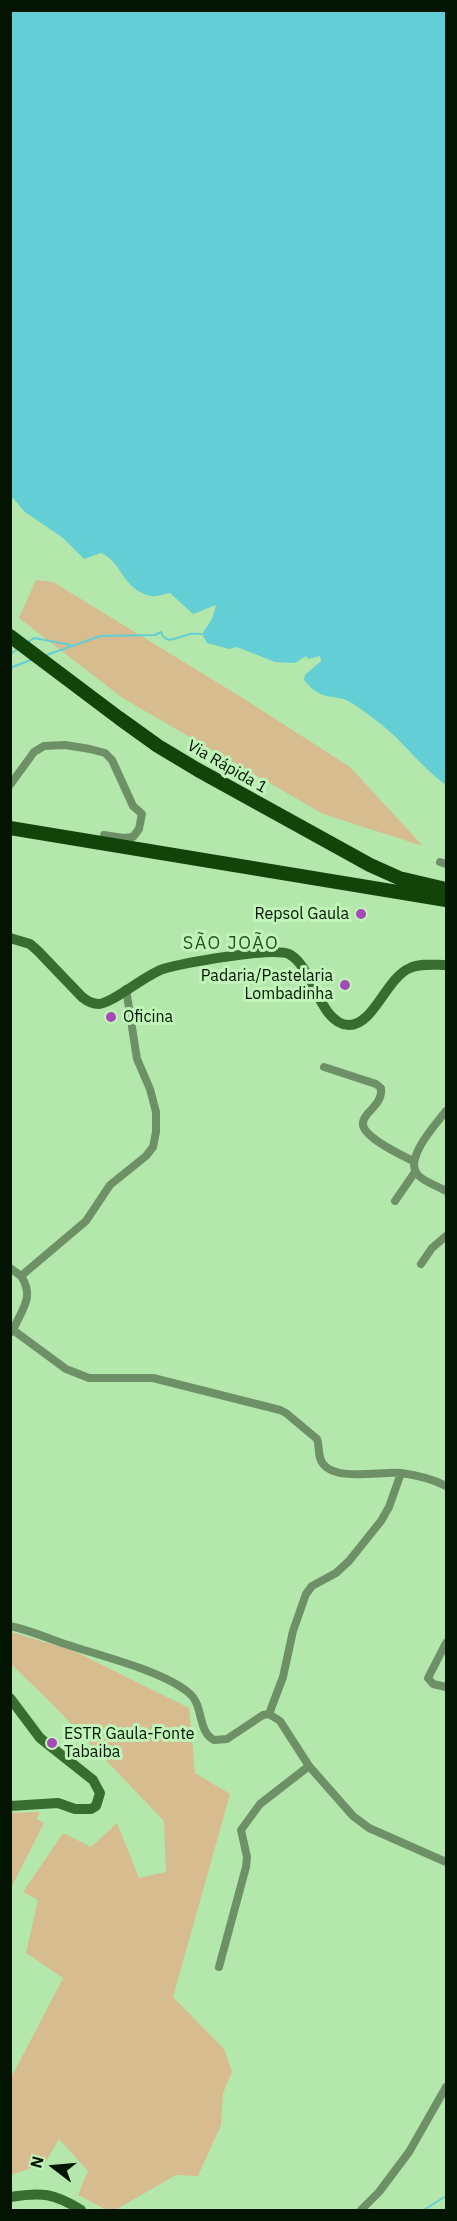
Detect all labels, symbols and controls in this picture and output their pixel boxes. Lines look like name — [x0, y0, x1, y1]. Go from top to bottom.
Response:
street label: Via Rápida 1 — [184, 736, 270, 798]
place label: Repsol Gaula — [254, 904, 349, 924]
marker: Repsol Gaula — [354, 907, 368, 921]
district label: SÃO JOÃO — [183, 933, 279, 955]
place label: Padaria/Pastelaria Lombadinha — [201, 966, 333, 1004]
marker: Padaria/Pastelaria Lombadinha — [338, 978, 352, 992]
place label: Oficina — [123, 1007, 173, 1027]
marker: Oficina — [104, 1010, 118, 1024]
place label: ESTR Gaula-Fonte Tabaiba — [64, 1724, 194, 1762]
marker: ESTR Gaula-Fonte Tabaiba — [45, 1736, 59, 1750]
north arrow — [24, 2137, 84, 2197]
text: N — [25, 2154, 48, 2170]

